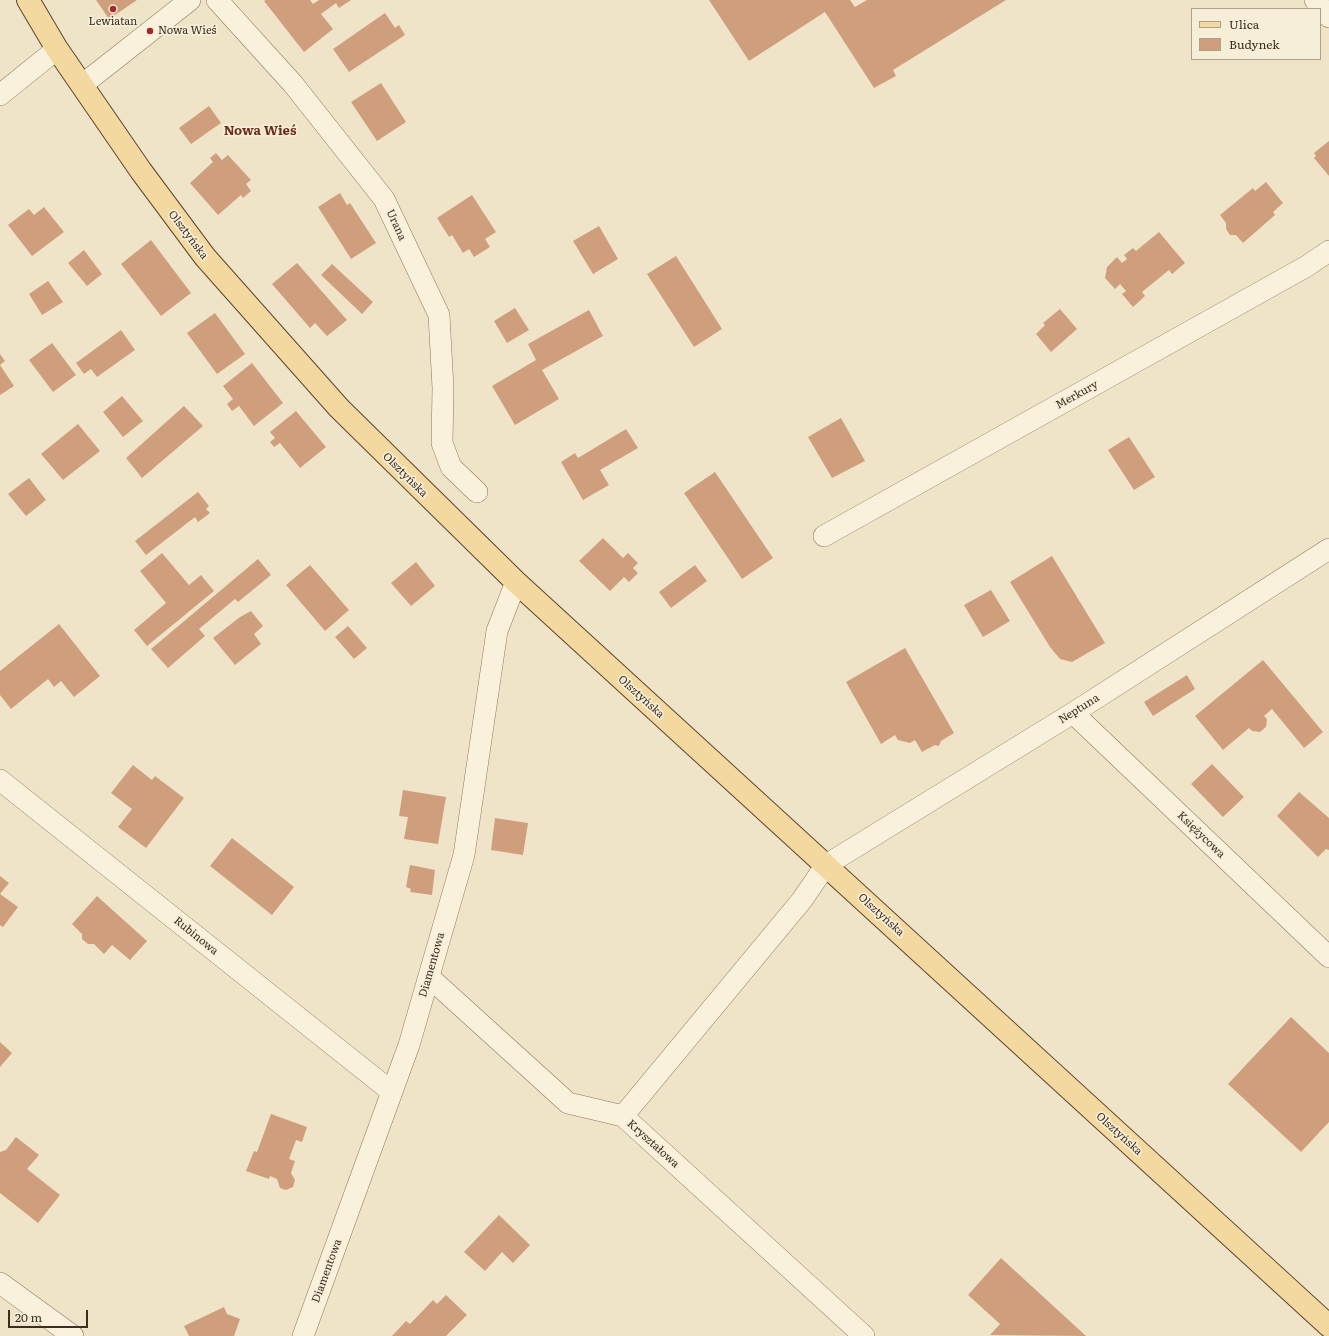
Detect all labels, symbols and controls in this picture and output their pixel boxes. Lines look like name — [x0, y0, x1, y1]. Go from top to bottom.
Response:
marker: Lewiatan — [108, 4, 118, 14]
legend — [1191, 8, 1321, 60]
place label: Lewiatan — [89, 15, 137, 29]
text: Ulica — [1229, 15, 1259, 33]
place label: Nowa Wieś — [158, 24, 216, 38]
marker: Nowa Wieś — [145, 26, 155, 36]
text: Budynek — [1229, 35, 1280, 53]
district label: Nowa Wieś — [224, 123, 296, 139]
street label: Urana — [383, 207, 409, 243]
street label: Olsztyńska — [165, 208, 211, 262]
street label: Merkury — [1053, 378, 1101, 412]
street label: Olsztyńska — [380, 450, 430, 500]
street label: Olsztyńska — [615, 673, 667, 721]
street label: Neptuna — [1056, 691, 1102, 727]
street label: Księżycowa — [1174, 809, 1228, 861]
street label: Olsztyńska — [855, 891, 907, 939]
street label: Rubinowa — [171, 914, 221, 958]
street label: Diamentowa — [416, 931, 448, 999]
street label: Olsztyńska — [1093, 1110, 1145, 1158]
street label: Kryształowa — [624, 1117, 682, 1171]
street label: Diamentowa — [309, 1237, 345, 1305]
scale bar — [10, 1302, 90, 1328]
text: 20 m — [15, 1308, 42, 1326]

